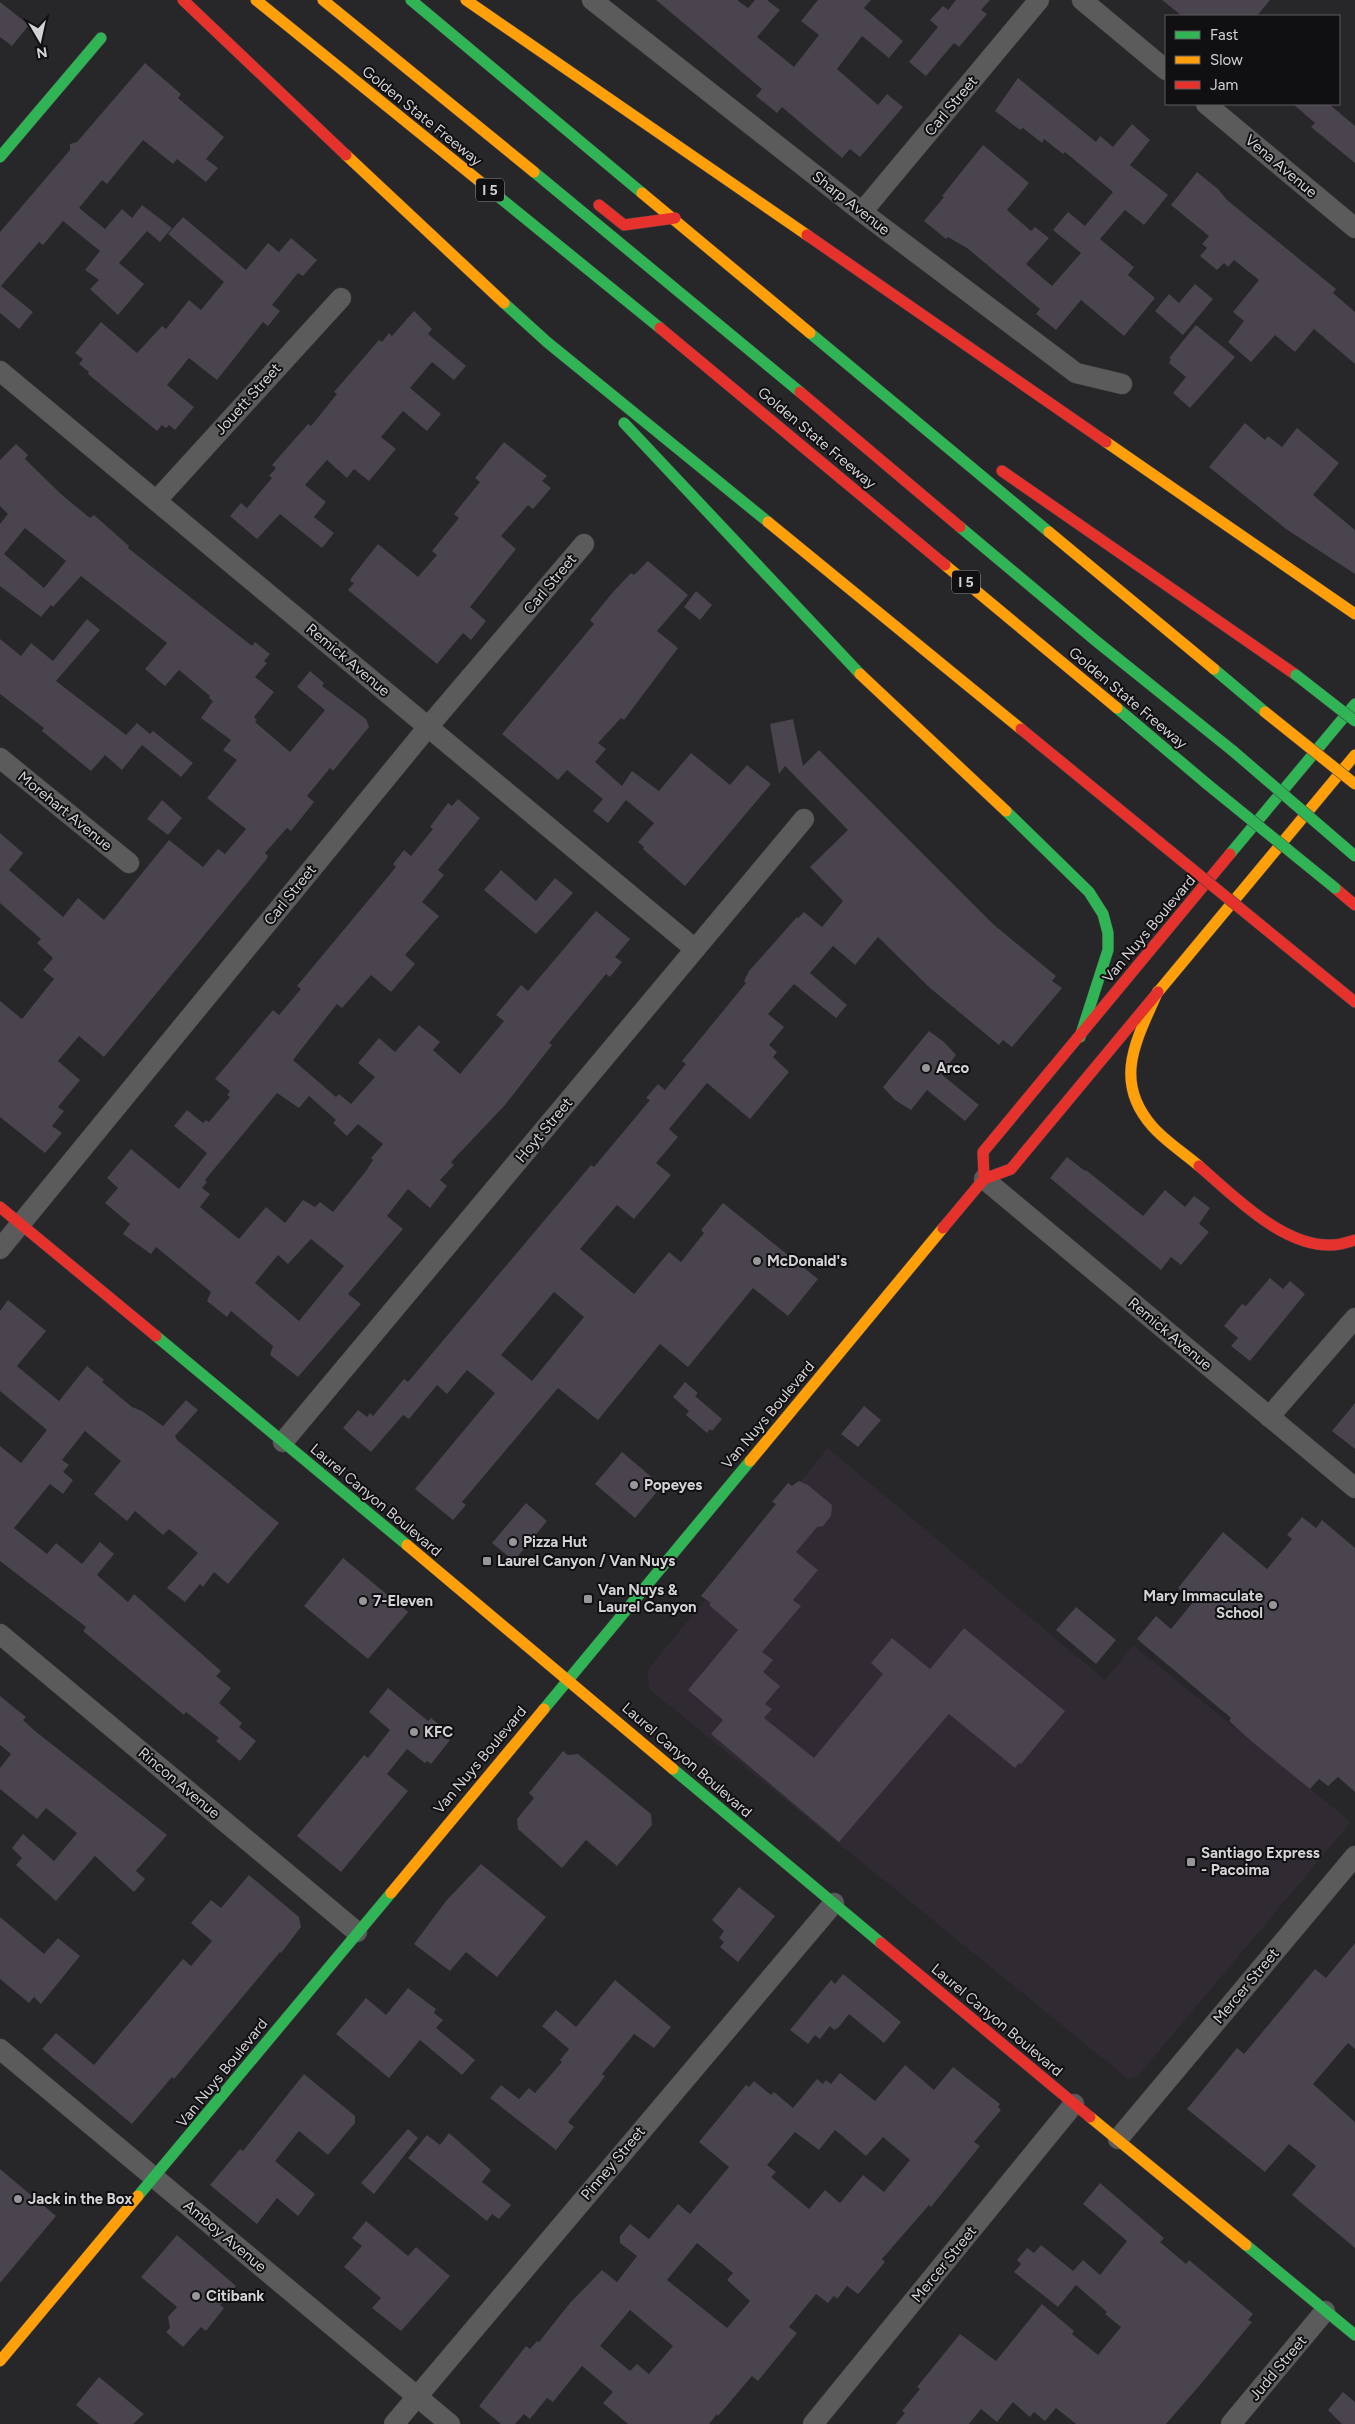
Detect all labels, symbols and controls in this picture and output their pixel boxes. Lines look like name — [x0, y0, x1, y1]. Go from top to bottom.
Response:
north arrow — [15, 15, 65, 65]
legend — [1165, 15, 1340, 105]
text: Fast — [1210, 26, 1239, 44]
text: N — [35, 43, 49, 62]
text: Slow — [1210, 51, 1243, 69]
street label: Golden State Freeway — [359, 62, 486, 170]
street label: Carl Street — [921, 72, 981, 140]
text: Jam — [1210, 76, 1238, 94]
street label: Vena Avenue — [1241, 131, 1321, 201]
street label: Sharp Avenue — [809, 167, 893, 239]
road number: I 5 — [476, 178, 504, 202]
street label: Jouett Street — [211, 359, 285, 438]
street label: Golden State Freeway — [754, 383, 880, 493]
street label: Carl Street — [520, 550, 580, 618]
road number: I 5 — [952, 570, 980, 594]
street label: Remick Avenue — [303, 620, 393, 700]
street label: Golden State Freeway — [1065, 643, 1191, 753]
street label: Morehart Avenue — [14, 768, 116, 854]
street label: Carl Street — [260, 861, 320, 929]
street label: Van Nuys Boulevard — [1099, 872, 1199, 986]
place label: Arco — [936, 1059, 970, 1077]
marker: Arco — [920, 1062, 932, 1074]
street label: Hoyt Street — [512, 1094, 577, 1166]
place label: McDonald's — [767, 1252, 847, 1270]
marker: McDonald's — [751, 1255, 763, 1267]
street label: Remick Avenue — [1125, 1294, 1215, 1374]
street label: Van Nuys Boulevard — [718, 1358, 818, 1472]
street label: Laurel Canyon Boulevard — [307, 1440, 445, 1560]
place label: Popeyes — [644, 1476, 702, 1494]
marker: Popeyes — [628, 1479, 640, 1491]
place label: Pizza Hut — [523, 1533, 588, 1551]
marker: Pizza Hut — [507, 1536, 519, 1548]
place label: Laurel Canyon / Van Nuys — [497, 1552, 675, 1570]
marker: Laurel Canyon / Van Nuys — [481, 1555, 493, 1567]
place label: Van Nuys & Laurel Canyon — [598, 1581, 697, 1616]
place label: Mary Immaculate School — [1143, 1587, 1264, 1622]
place label: 7-Eleven — [373, 1592, 433, 1610]
marker: Van Nuys & Laurel Canyon — [582, 1593, 594, 1605]
marker: 7-Eleven — [357, 1595, 369, 1607]
marker: Mary Immaculate School — [1267, 1599, 1279, 1611]
street label: Laurel Canyon Boulevard — [618, 1699, 756, 1821]
street label: Van Nuys Boulevard — [430, 1703, 530, 1817]
place label: KFC — [424, 1723, 453, 1741]
marker: KFC — [408, 1726, 420, 1738]
street label: Rincon Avenue — [135, 1744, 223, 1822]
place label: Santiago Express - Pacoima — [1201, 1844, 1320, 1879]
marker: Santiago Express - Pacoima — [1185, 1856, 1197, 1868]
street label: Mercer Street — [1209, 1944, 1283, 2027]
street label: Laurel Canyon Boulevard — [928, 1960, 1066, 2080]
street label: Van Nuys Boulevard — [173, 2015, 271, 2131]
street label: Pinney Street — [577, 2122, 649, 2203]
place label: Jack in the Box — [28, 2190, 132, 2208]
marker: Jack in the Box — [12, 2193, 24, 2205]
street label: Amboy Avenue — [180, 2196, 270, 2276]
street label: Mercer Street — [908, 2222, 980, 2306]
place label: Citibank — [206, 2287, 264, 2305]
marker: Citibank — [190, 2290, 202, 2302]
street label: Judd Street — [1246, 2332, 1311, 2404]

